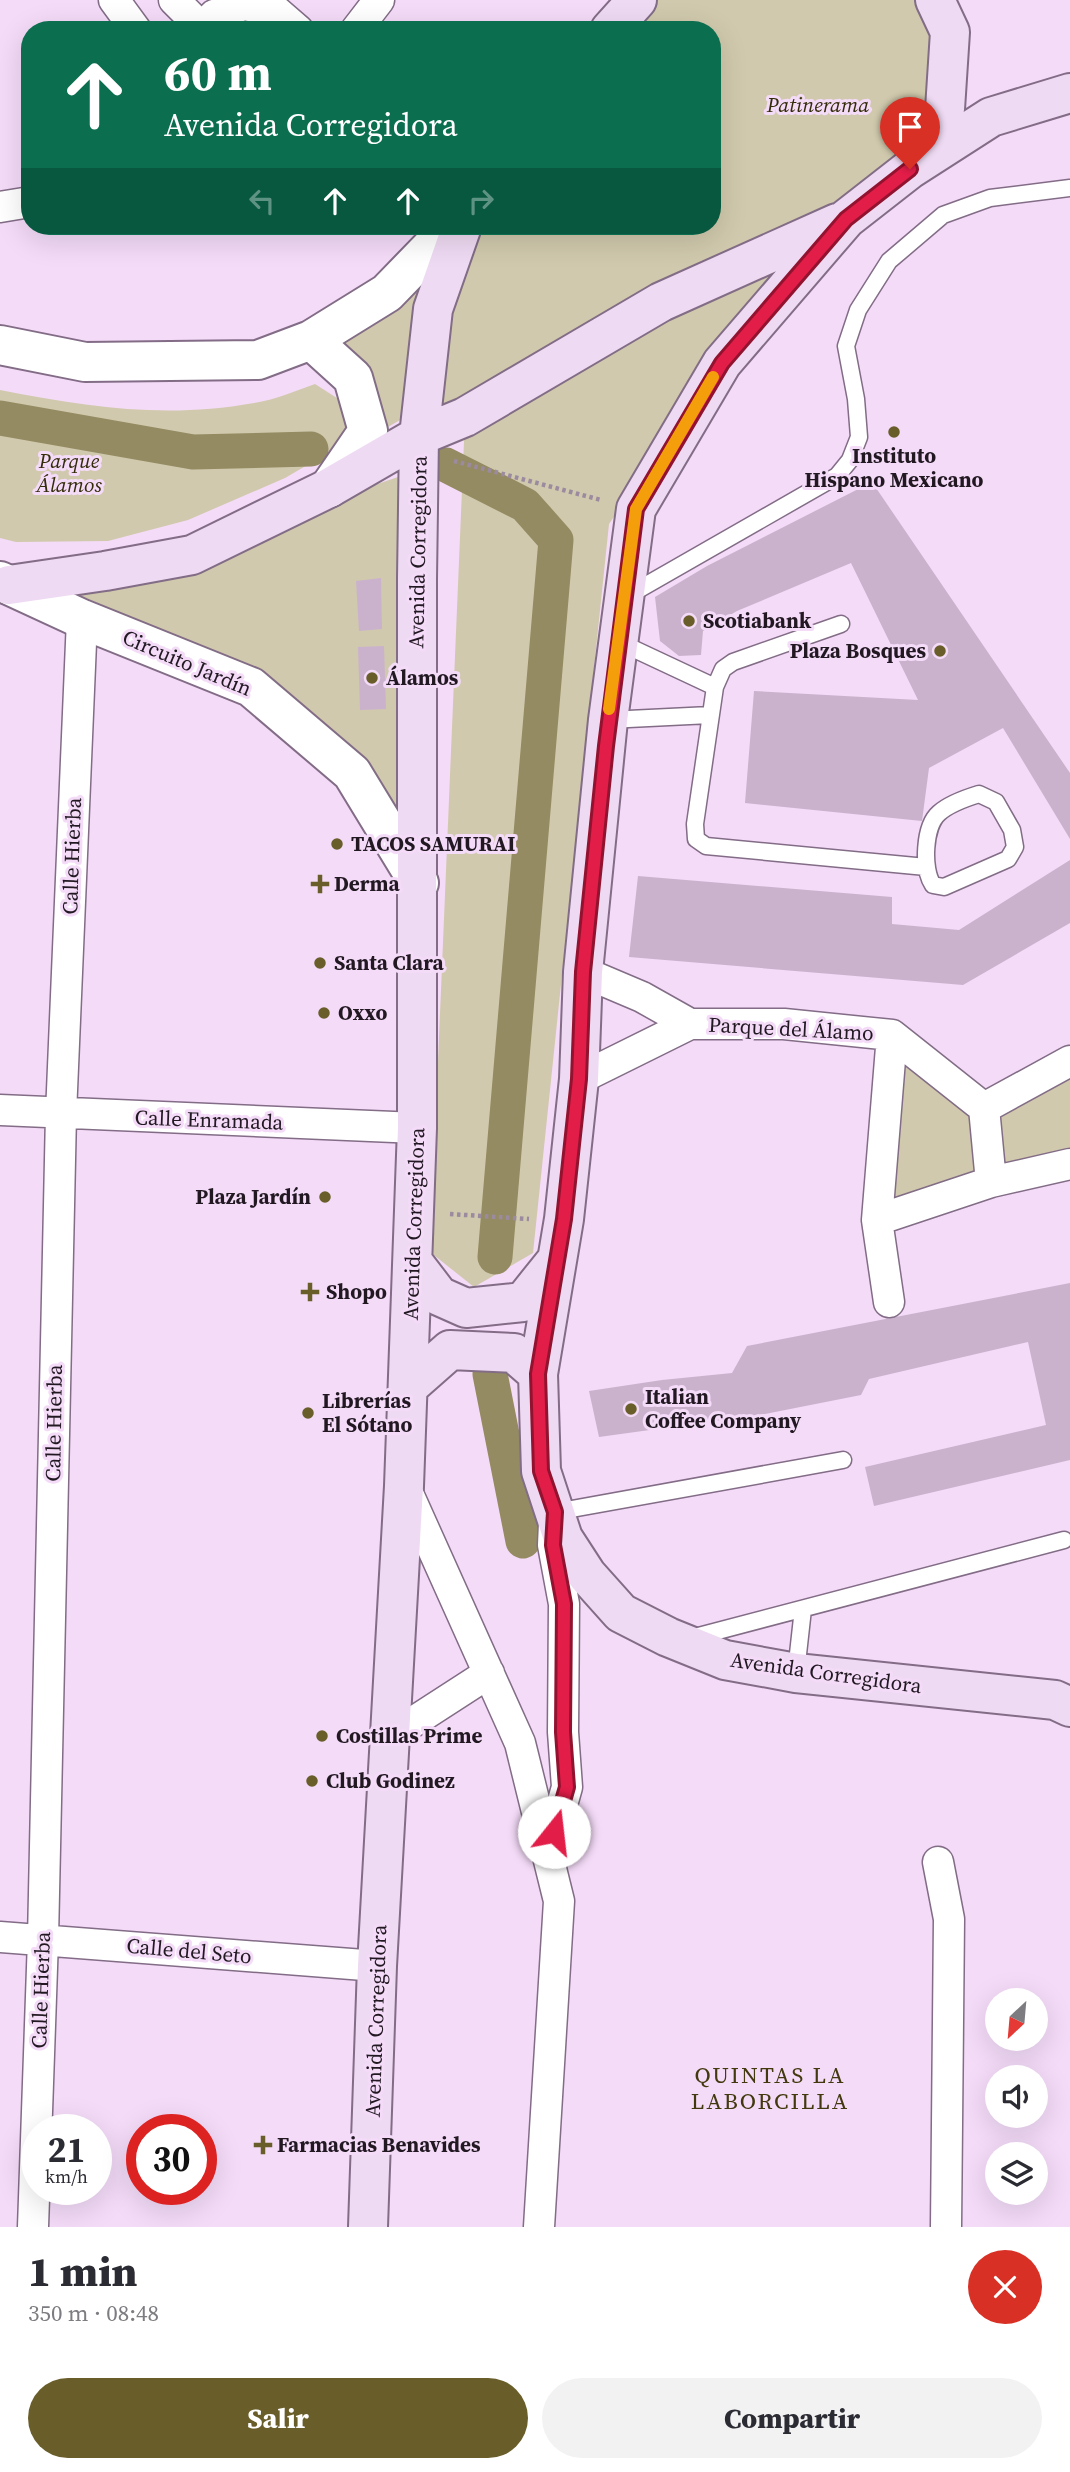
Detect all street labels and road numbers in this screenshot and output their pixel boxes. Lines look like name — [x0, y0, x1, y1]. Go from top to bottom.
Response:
street label: Avenida Corregidora — [401, 455, 434, 649]
street label: Circuito Jardín — [118, 622, 256, 703]
street label: Calle Hierba — [55, 797, 88, 915]
street label: Parque del Álamo — [708, 1010, 874, 1047]
street label: Calle Enramada — [134, 1102, 284, 1137]
street label: Avenida Corregidora — [396, 1127, 431, 1321]
street label: Calle Hierba — [38, 1364, 69, 1482]
street label: Avenida Corregidora — [729, 1645, 924, 1700]
street label: Avenida Corregidora — [358, 1924, 393, 2118]
street label: Calle Hierba — [24, 1931, 57, 2049]
street label: Calle del Seto — [125, 1931, 253, 1970]

